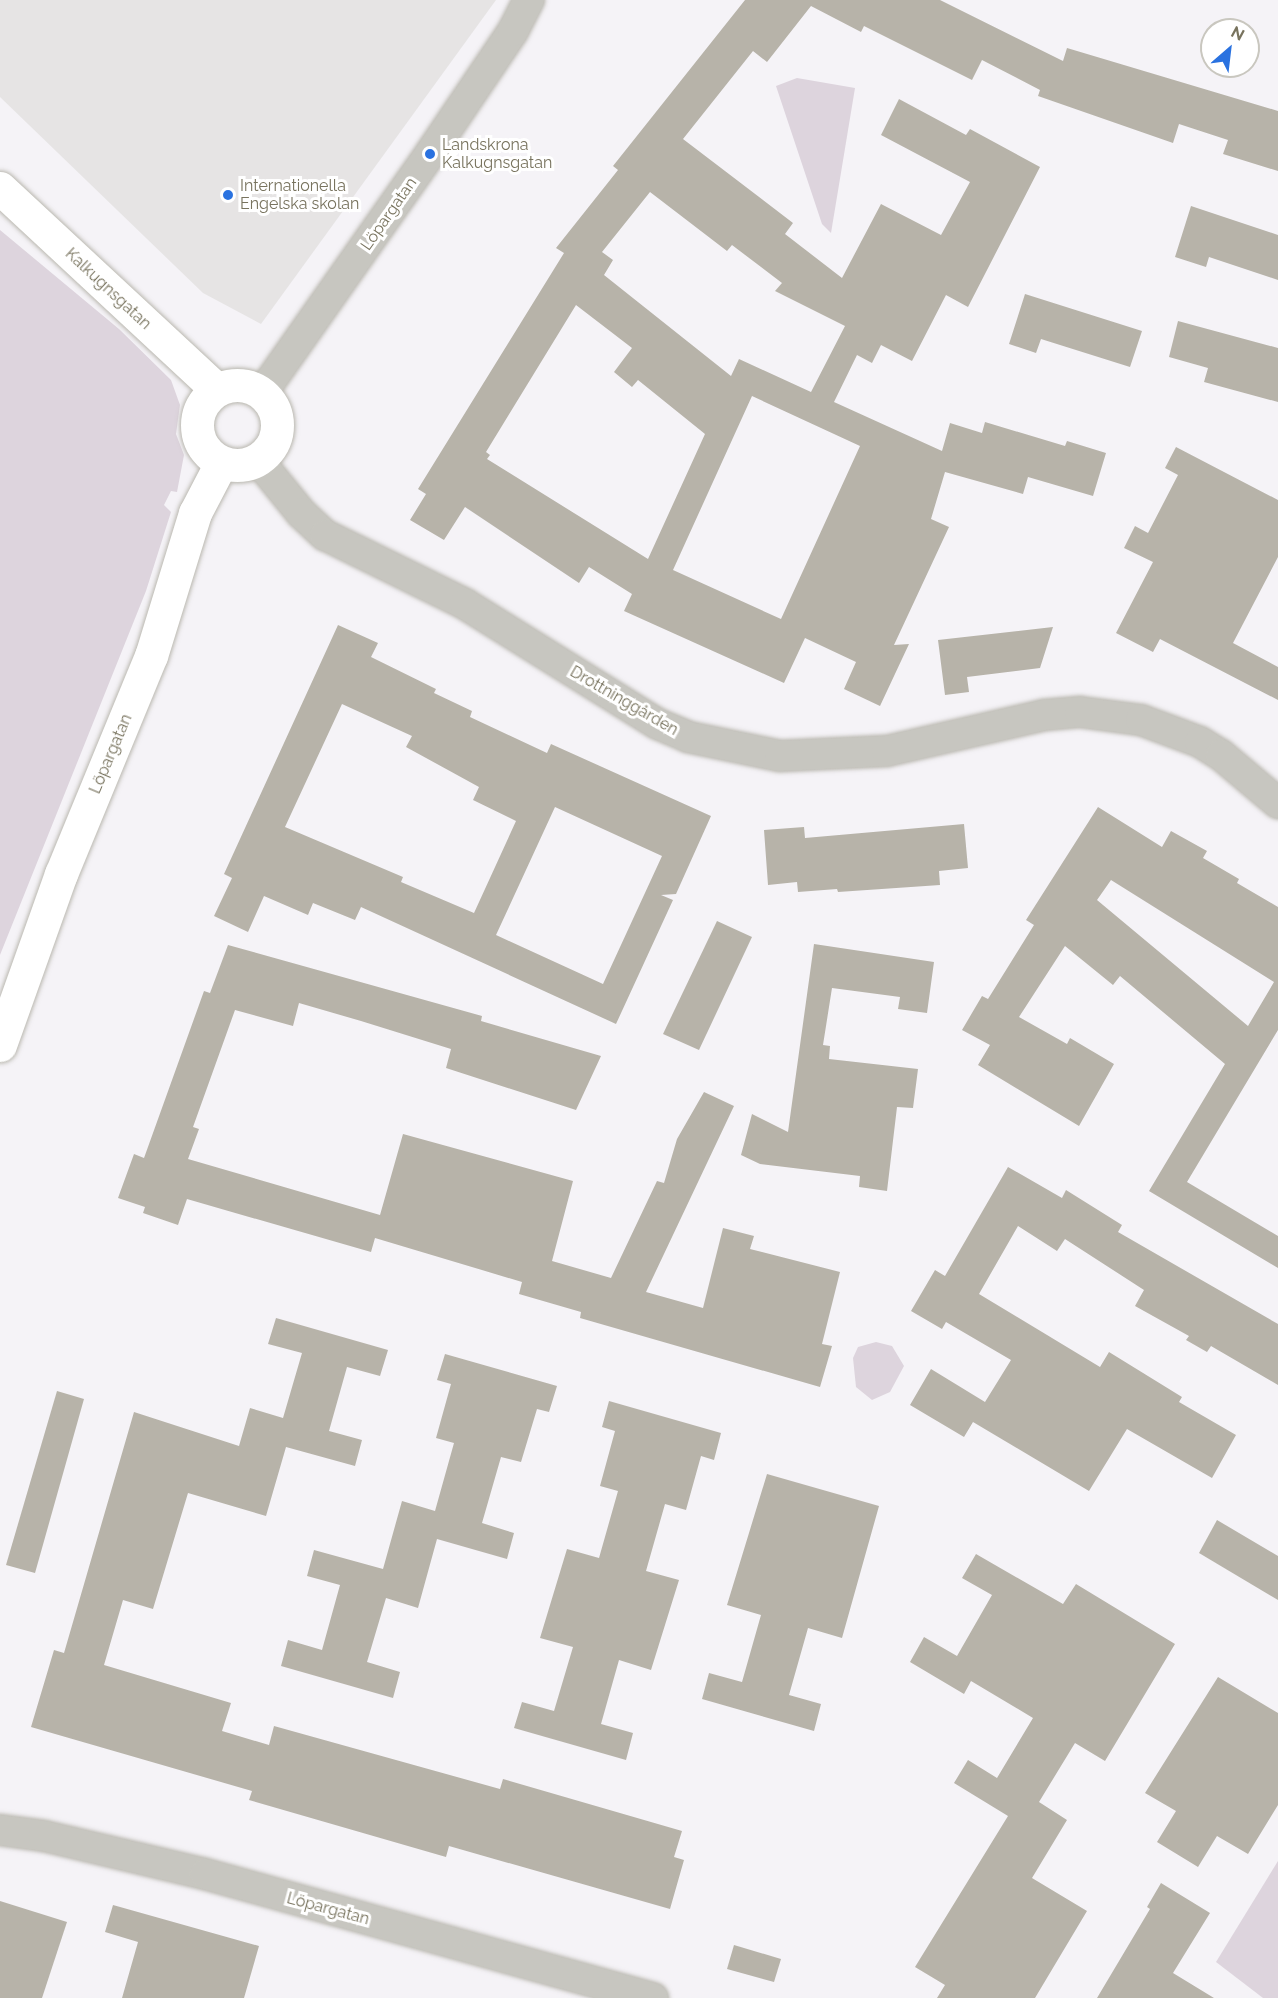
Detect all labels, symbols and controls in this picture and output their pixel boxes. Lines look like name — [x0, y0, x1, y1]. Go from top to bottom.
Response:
north arrow — [1200, 18, 1260, 78]
text: N — [1228, 22, 1248, 45]
place label: Landskrona Kalkugnsgatan — [442, 135, 552, 173]
marker: Landskrona Kalkugnsgatan — [423, 147, 437, 161]
street label: Löpargatan — [357, 174, 421, 254]
place label: Internationella Engelska skolan — [240, 176, 359, 214]
marker: Internationella Engelska skolan — [221, 188, 235, 202]
street label: Kalkugnsgatan — [61, 244, 155, 334]
street label: Drottninggården — [567, 662, 681, 740]
street label: Löpargatan — [86, 711, 136, 797]
street label: Löpargatan — [285, 1889, 371, 1929]

